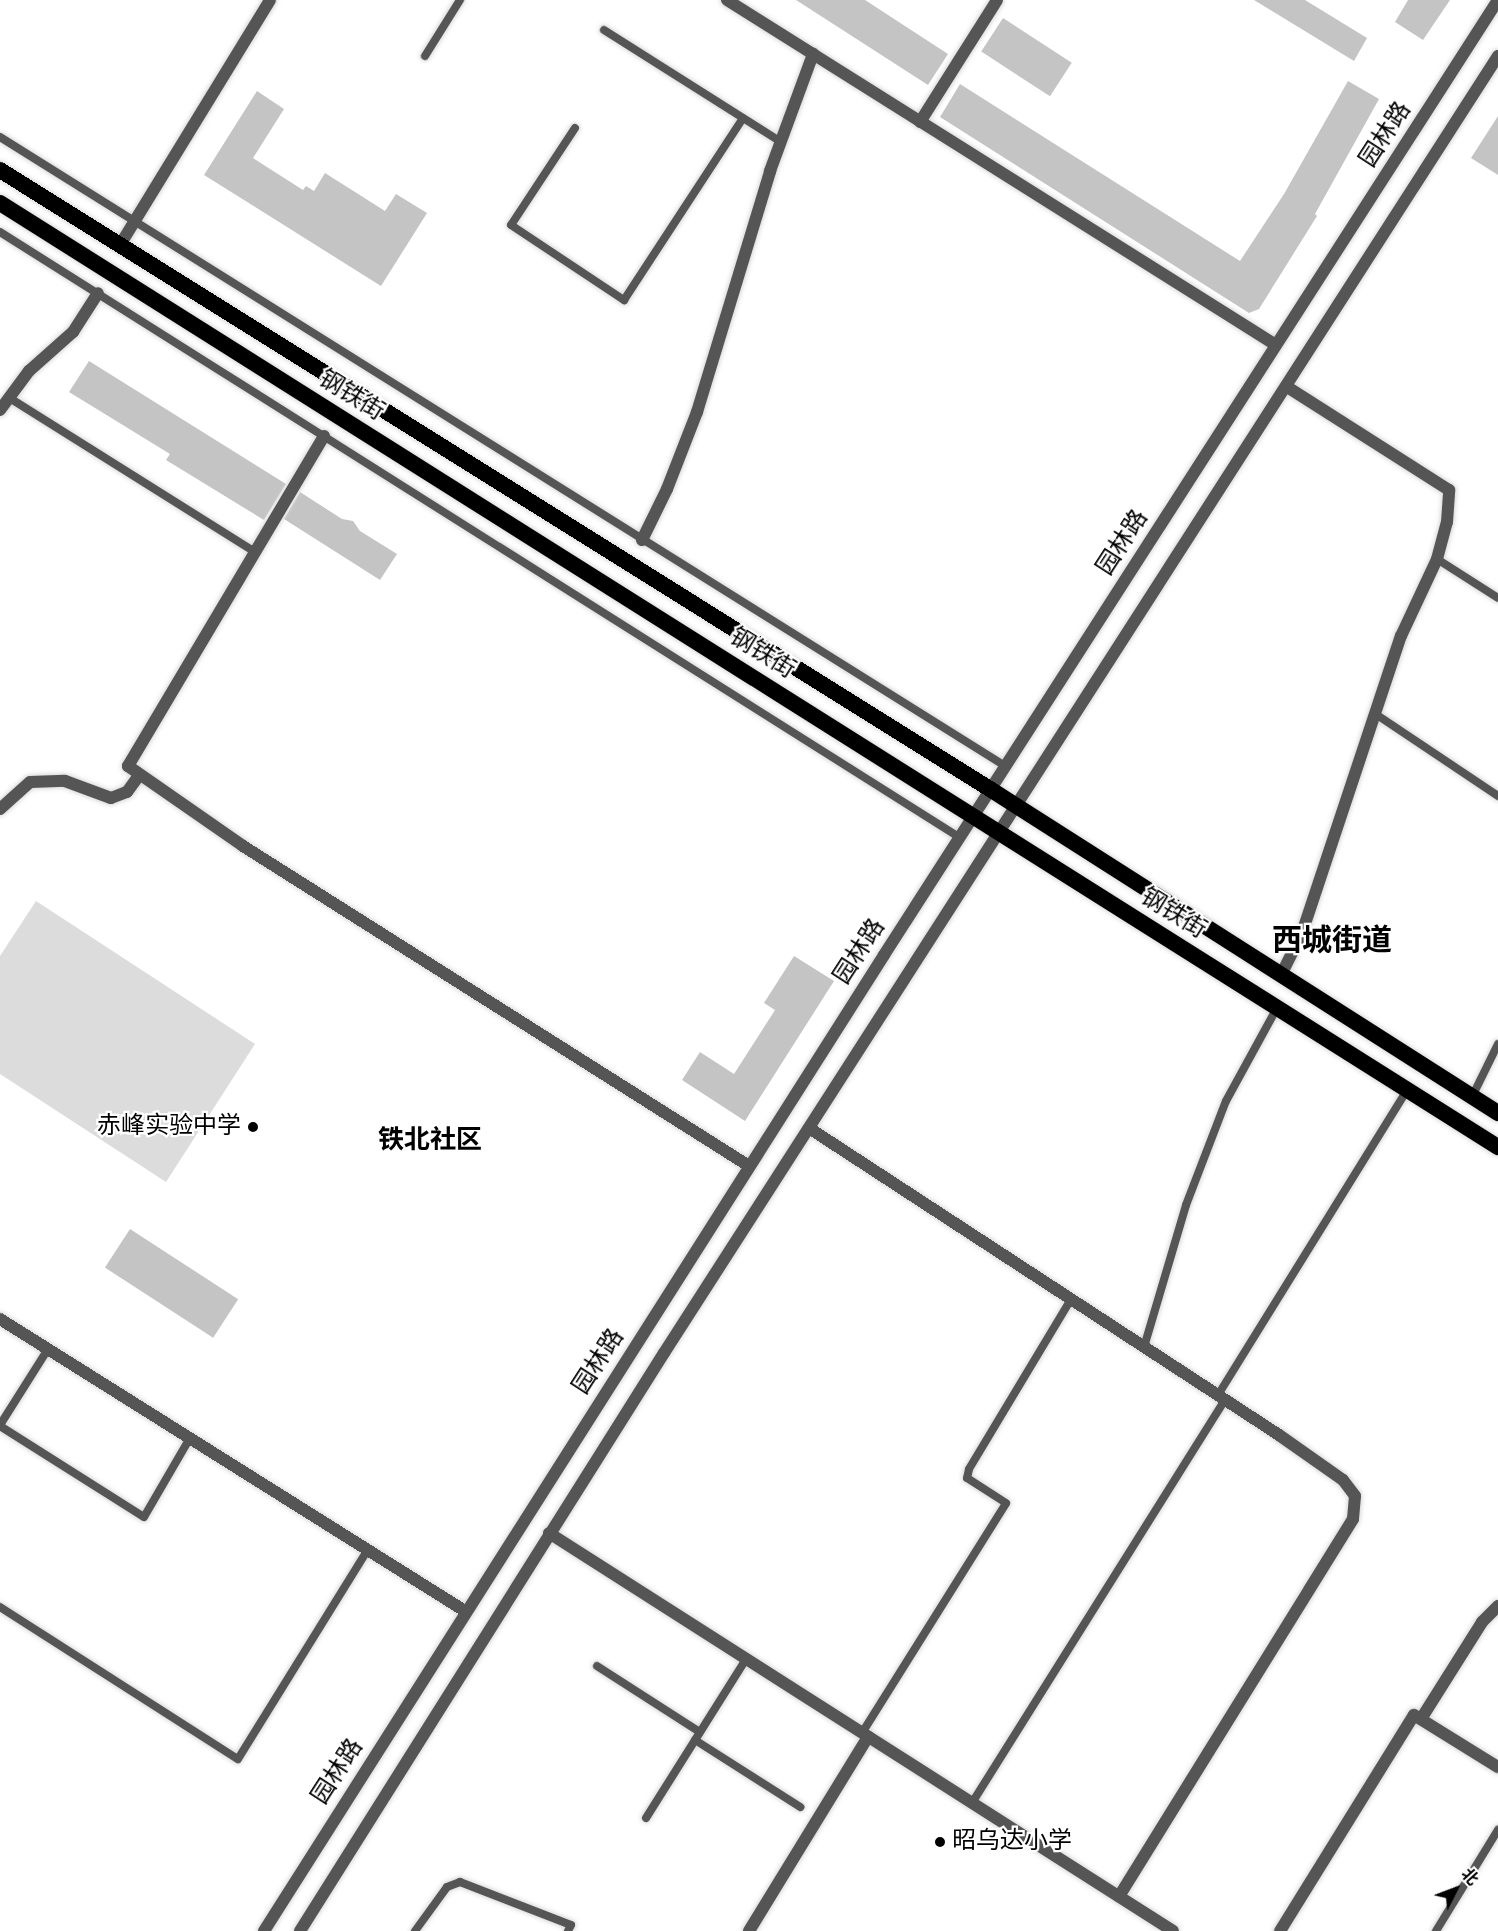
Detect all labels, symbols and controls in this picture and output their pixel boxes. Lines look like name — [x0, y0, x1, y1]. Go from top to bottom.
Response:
street label: 园林路 — [1354, 97, 1418, 173]
street label: 钢铁街 — [313, 365, 389, 427]
street label: 园林路 — [1091, 505, 1155, 581]
street label: 钢铁街 — [724, 623, 800, 685]
street label: 钢铁街 — [1135, 883, 1211, 945]
street label: 园林路 — [828, 914, 892, 990]
district label: 西城街道 — [1272, 923, 1392, 959]
place label: 赤峰实验中学 — [97, 1113, 241, 1141]
marker: 赤峰实验中学 — [246, 1120, 260, 1134]
district label: 铁北社区 — [378, 1125, 482, 1157]
street label: 园林路 — [567, 1324, 631, 1400]
street label: 园林路 — [306, 1734, 370, 1810]
place label: 昭乌达小学 — [952, 1828, 1072, 1856]
marker: 昭乌达小学 — [933, 1835, 947, 1849]
north arrow — [1426, 1859, 1486, 1919]
text: 北 — [1458, 1866, 1481, 1888]

